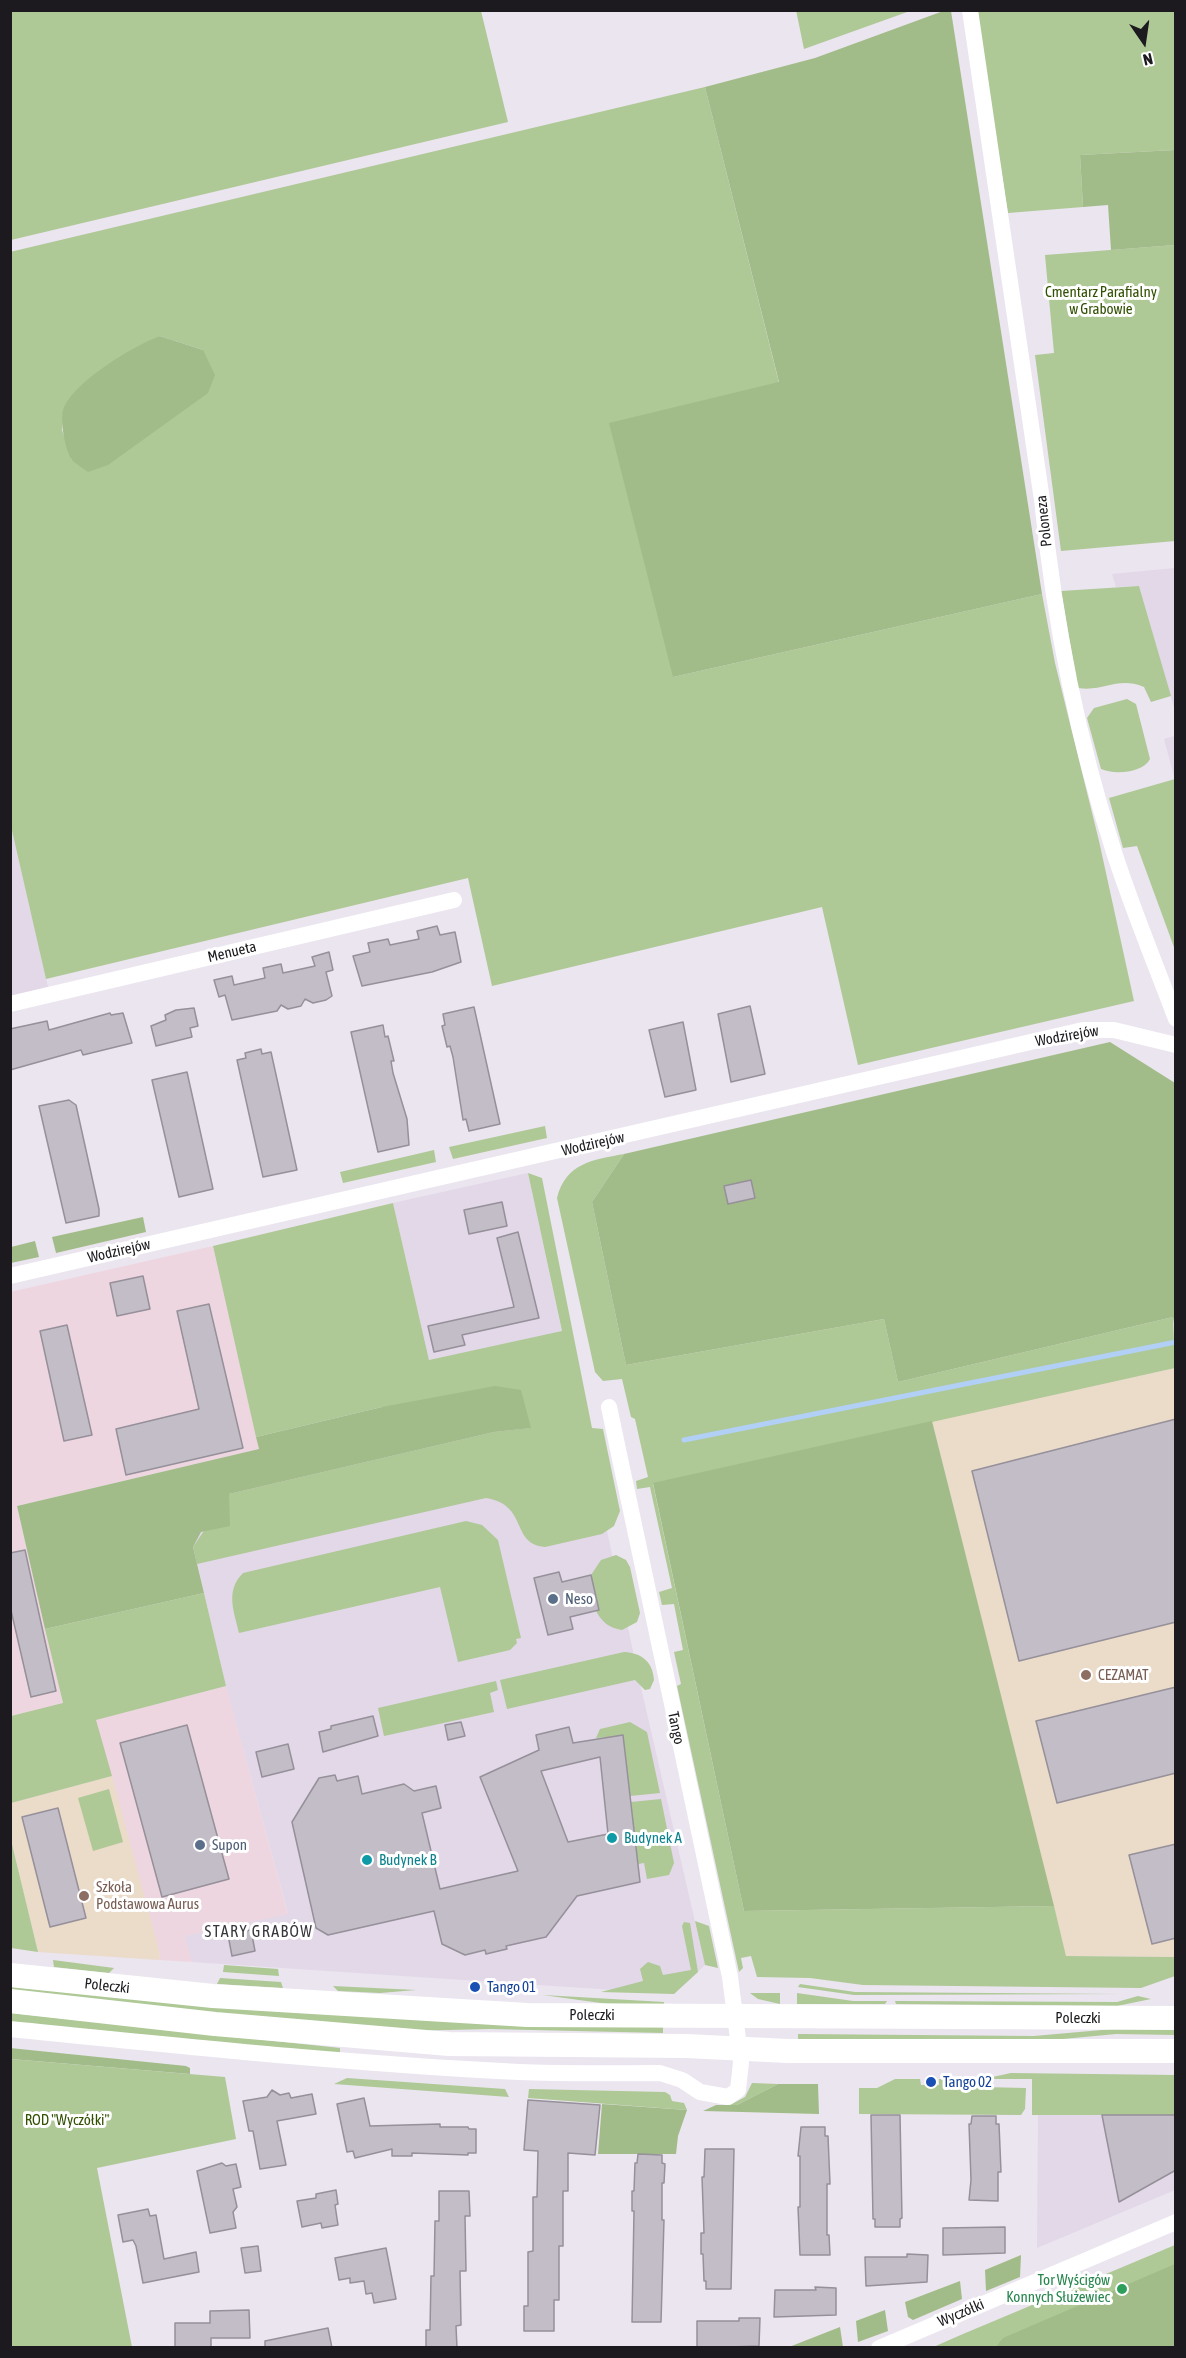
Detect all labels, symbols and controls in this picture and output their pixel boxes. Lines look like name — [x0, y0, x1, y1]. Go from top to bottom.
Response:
north arrow — [1114, 12, 1174, 72]
text: N — [1141, 50, 1155, 69]
park label: Cmentarz Parafialny w Grabowie — [1045, 283, 1157, 318]
street label: Poloneza — [1032, 494, 1056, 548]
street label: Menueta — [206, 938, 258, 966]
street label: Wodzirejów — [1034, 1022, 1100, 1050]
street label: Wodzirejów — [560, 1128, 626, 1160]
street label: Wodzirejów — [86, 1235, 152, 1267]
place label: Neso — [565, 1590, 593, 1608]
marker: Neso — [546, 1592, 560, 1606]
place label: CEZAMAT — [1098, 1666, 1149, 1684]
marker: CEZAMAT — [1079, 1668, 1093, 1682]
street label: Tango — [664, 1710, 688, 1746]
place label: Budynek A — [624, 1829, 682, 1847]
marker: Budynek A — [605, 1831, 619, 1845]
place label: Supon — [212, 1836, 247, 1854]
marker: Supon — [193, 1838, 207, 1852]
place label: Budynek B — [379, 1851, 436, 1869]
marker: Budynek B — [360, 1853, 374, 1867]
place label: Szkoła Podstawowa Aurus — [96, 1878, 199, 1913]
marker: Szkoła Podstawowa Aurus — [77, 1889, 91, 1903]
district label: STARY GRABÓW — [205, 1922, 313, 1942]
street label: Poleczki — [84, 1975, 130, 1997]
place label: Tango 01 — [487, 1978, 536, 1996]
marker: Tango 01 — [468, 1980, 482, 1994]
street label: Poleczki — [569, 2006, 615, 2024]
street label: Poleczki — [1055, 2009, 1101, 2027]
place label: Tango 02 — [943, 2073, 992, 2091]
marker: Tango 02 — [924, 2075, 938, 2089]
park label: ROD "Wyczółki" — [25, 2111, 109, 2129]
place label: Tor Wyścigów Konnych Służewiec — [1006, 2271, 1110, 2306]
marker: Tor Wyścigów Konnych Służewiec — [1115, 2282, 1129, 2296]
street label: Wyczółki — [935, 2295, 987, 2331]

